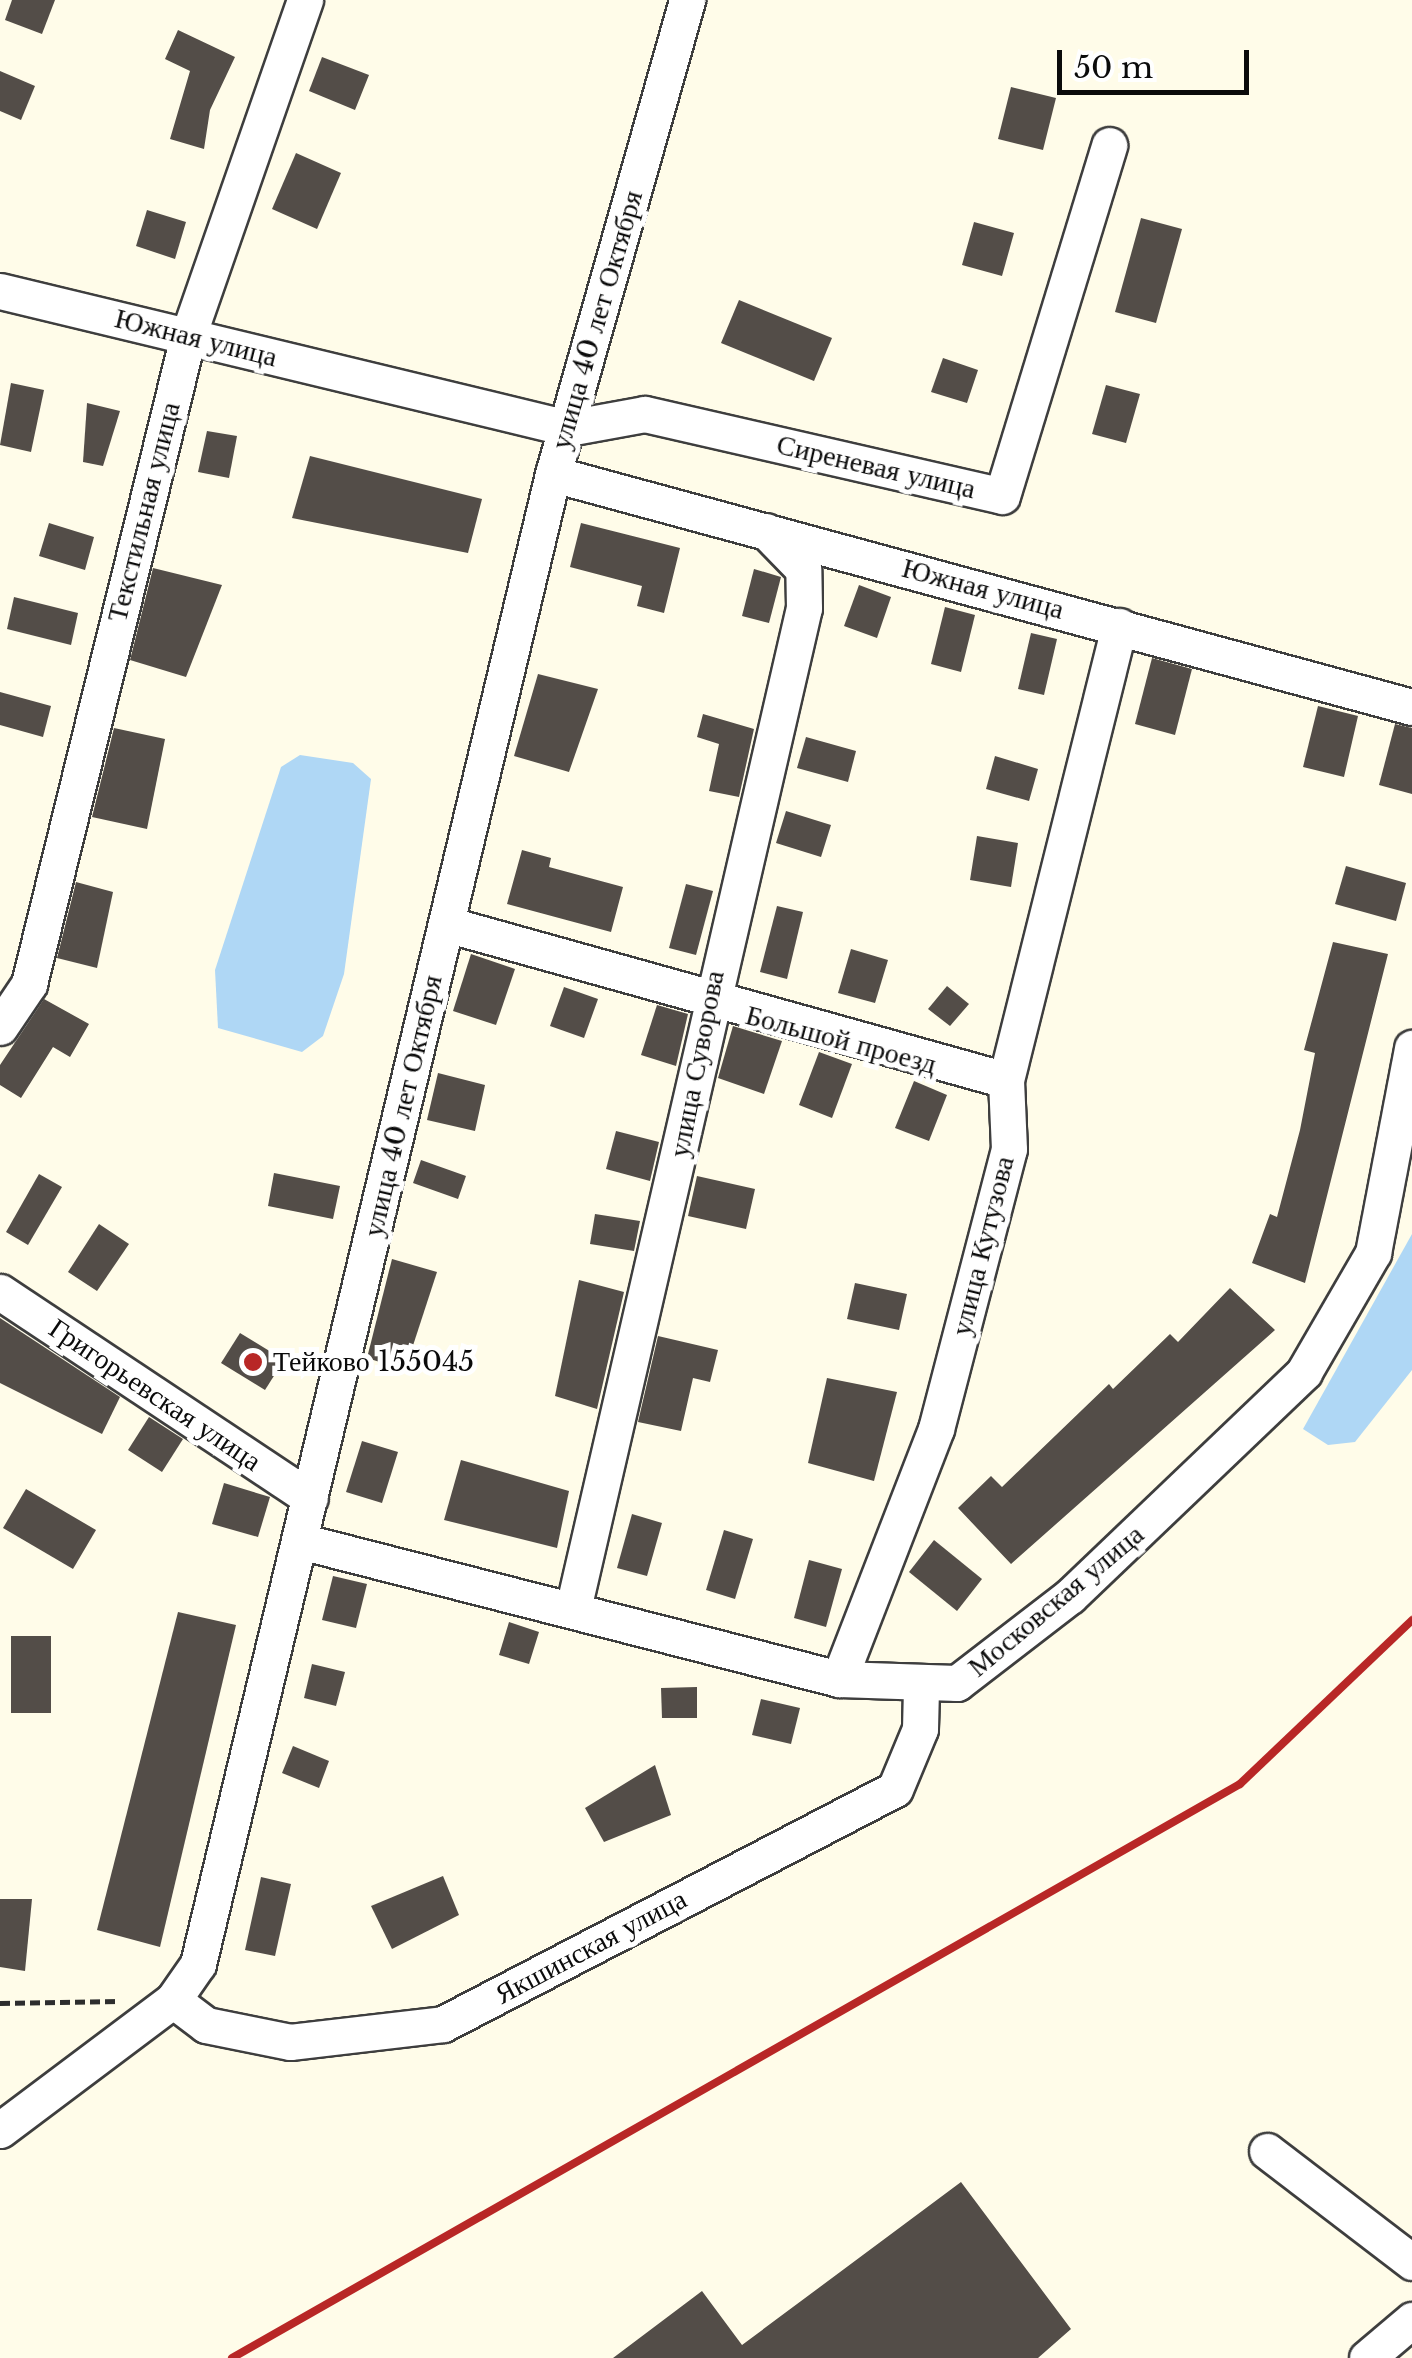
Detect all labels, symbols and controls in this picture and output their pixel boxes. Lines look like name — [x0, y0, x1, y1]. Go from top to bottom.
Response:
scale bar — [1062, 30, 1254, 92]
text: 50 m — [1074, 49, 1153, 86]
street label: улица 40 лет Октября — [544, 187, 650, 453]
street label: Южная улица — [111, 302, 281, 374]
street label: Текстильная улица — [100, 399, 188, 625]
street label: Сиреневая улица — [773, 428, 979, 506]
street label: Южная улица — [899, 551, 1067, 627]
street label: улица Суворова — [662, 968, 732, 1160]
street label: улица 40 лет Октября — [357, 972, 449, 1240]
street label: Большой проезд — [742, 998, 940, 1082]
street label: улица Кутузова — [944, 1153, 1022, 1339]
street label: Григорьевская улица — [43, 1312, 267, 1478]
place label: Тейково 155045 — [273, 1345, 474, 1379]
marker: Тейково 155045 — [242, 1351, 264, 1373]
street label: Московская улица — [961, 1518, 1151, 1684]
street label: Якшинская улица — [490, 1882, 692, 2012]

